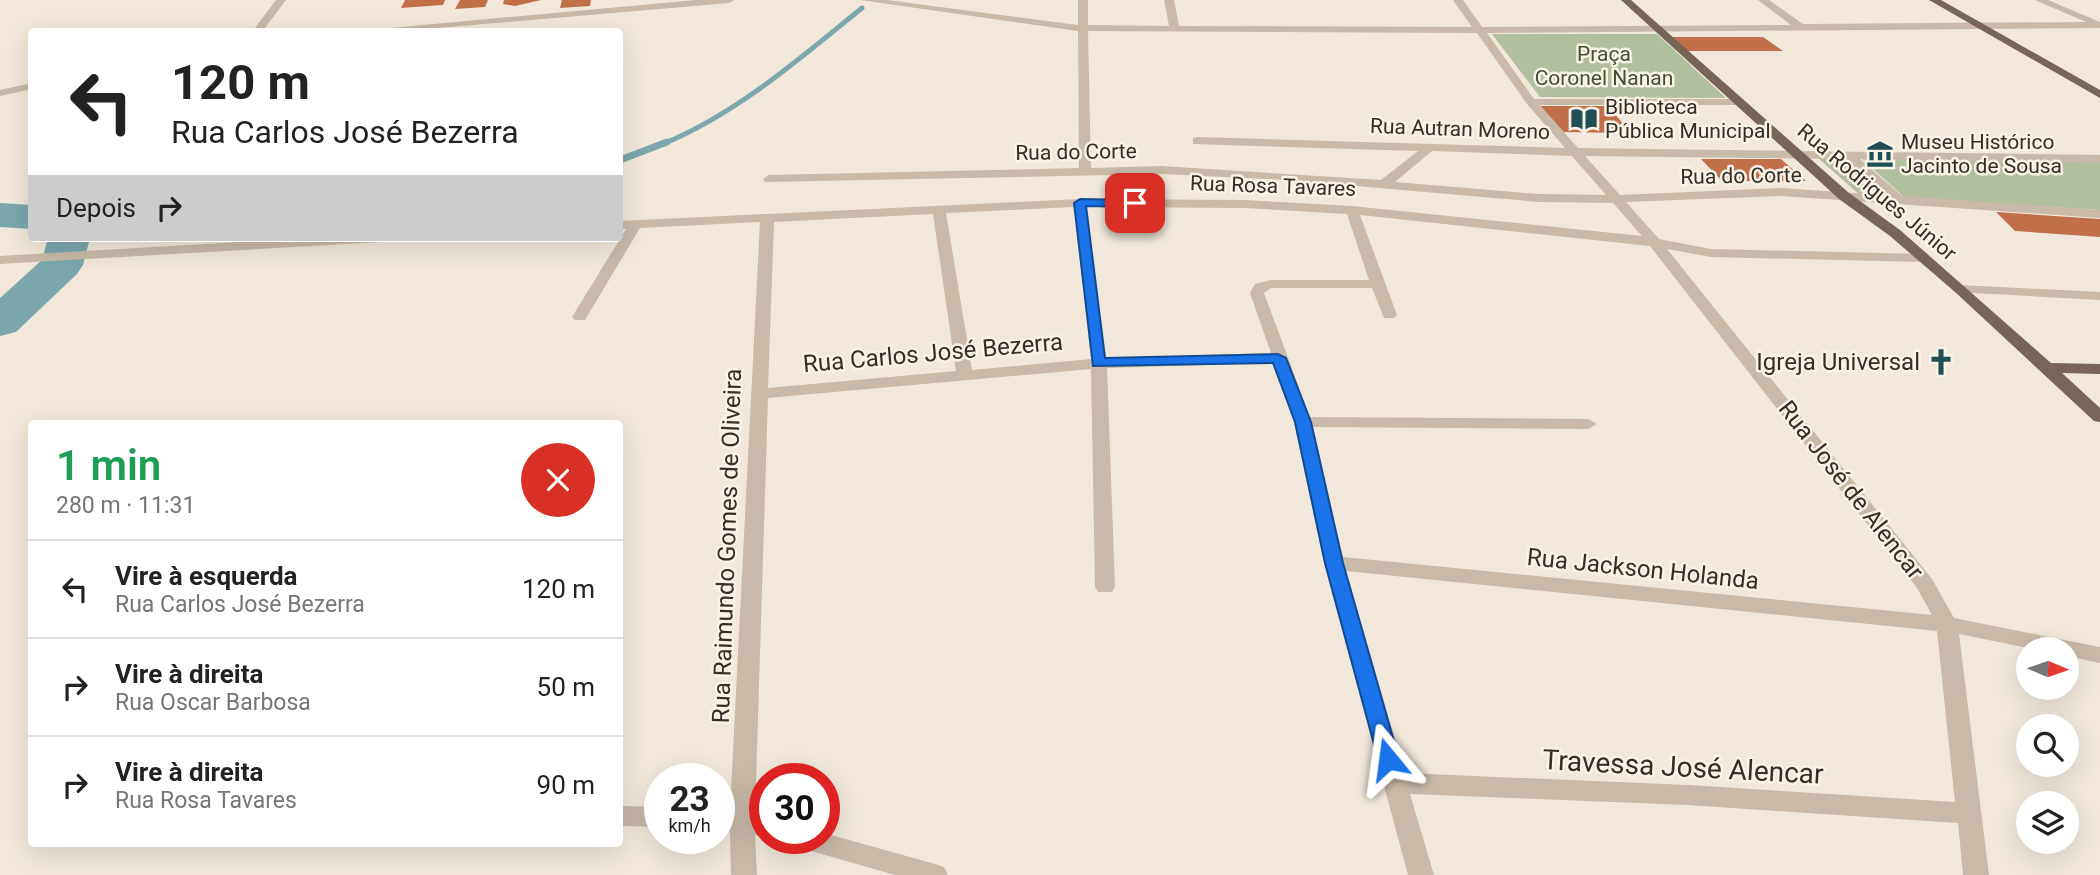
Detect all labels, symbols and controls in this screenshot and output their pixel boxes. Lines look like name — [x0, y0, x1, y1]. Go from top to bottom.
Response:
park label: Praça Coronel Nanan — [1535, 42, 1673, 90]
text: 120 m — [171, 54, 310, 111]
icon: left — [56, 56, 147, 147]
place label: Biblioteca Pública Municipal — [1605, 95, 1771, 143]
library icon: Biblioteca Pública Municipal — [1569, 104, 1599, 134]
text: Rua Carlos José Bezerra — [171, 113, 519, 151]
street label: Rua Autran Moreno — [1370, 114, 1550, 144]
street label: Rua Rodrigues Júnior — [1793, 119, 1961, 265]
place label: Museu Histórico Jacinto de Sousa — [1901, 130, 2062, 178]
street label: Rua do Corte — [1015, 139, 1137, 165]
museum icon: Museu Histórico Jacinto de Sousa — [1865, 139, 1895, 169]
street label: Rua do Corte — [1680, 163, 1802, 189]
street label: Rua Rosa Tavares — [1190, 171, 1356, 201]
pin — [1105, 173, 1165, 233]
icon: arrive — [1116, 184, 1154, 222]
icon: right — [150, 189, 188, 227]
text: Depois — [56, 193, 136, 223]
street label: Rua Carlos José Bezerra — [802, 328, 1064, 378]
church icon: Igreja Universal — [1926, 347, 1956, 377]
place label: Igreja Universal — [1756, 348, 1920, 376]
street label: Rua Raimundo Gomes de Oliveira — [707, 368, 747, 724]
street label: Rua José de Alencar — [1773, 395, 1929, 585]
text: 1 min — [56, 441, 161, 490]
button: close — [521, 443, 595, 517]
text: 280 m · 11:31 — [56, 492, 195, 519]
street label: Rua Jackson Holanda — [1526, 543, 1760, 595]
text: Vire à esquerda — [115, 561, 298, 591]
icon: left — [56, 570, 94, 608]
text: 120 m — [522, 574, 595, 604]
text: Rua Carlos José Bezerra — [115, 591, 365, 618]
north arrow — [2016, 637, 2079, 700]
map controls — [2016, 637, 2079, 854]
text: Vire à direita — [115, 659, 263, 689]
icon: right — [56, 668, 94, 706]
text: 50 m — [537, 672, 595, 702]
text: Rua Oscar Barbosa — [115, 689, 311, 716]
button: search — [2016, 714, 2079, 777]
position arrow — [1351, 722, 1425, 796]
street label: Travessa José Alencar — [1542, 743, 1825, 791]
text: Vire à direita — [115, 757, 263, 787]
speed limit sign: 30 — [749, 763, 840, 854]
icon: right — [56, 766, 94, 804]
text: 90 m — [537, 770, 595, 800]
text: 23 — [669, 779, 710, 820]
text: Rua Rosa Tavares — [115, 787, 297, 814]
button: layers — [2016, 791, 2079, 854]
text: km/h — [668, 815, 711, 836]

